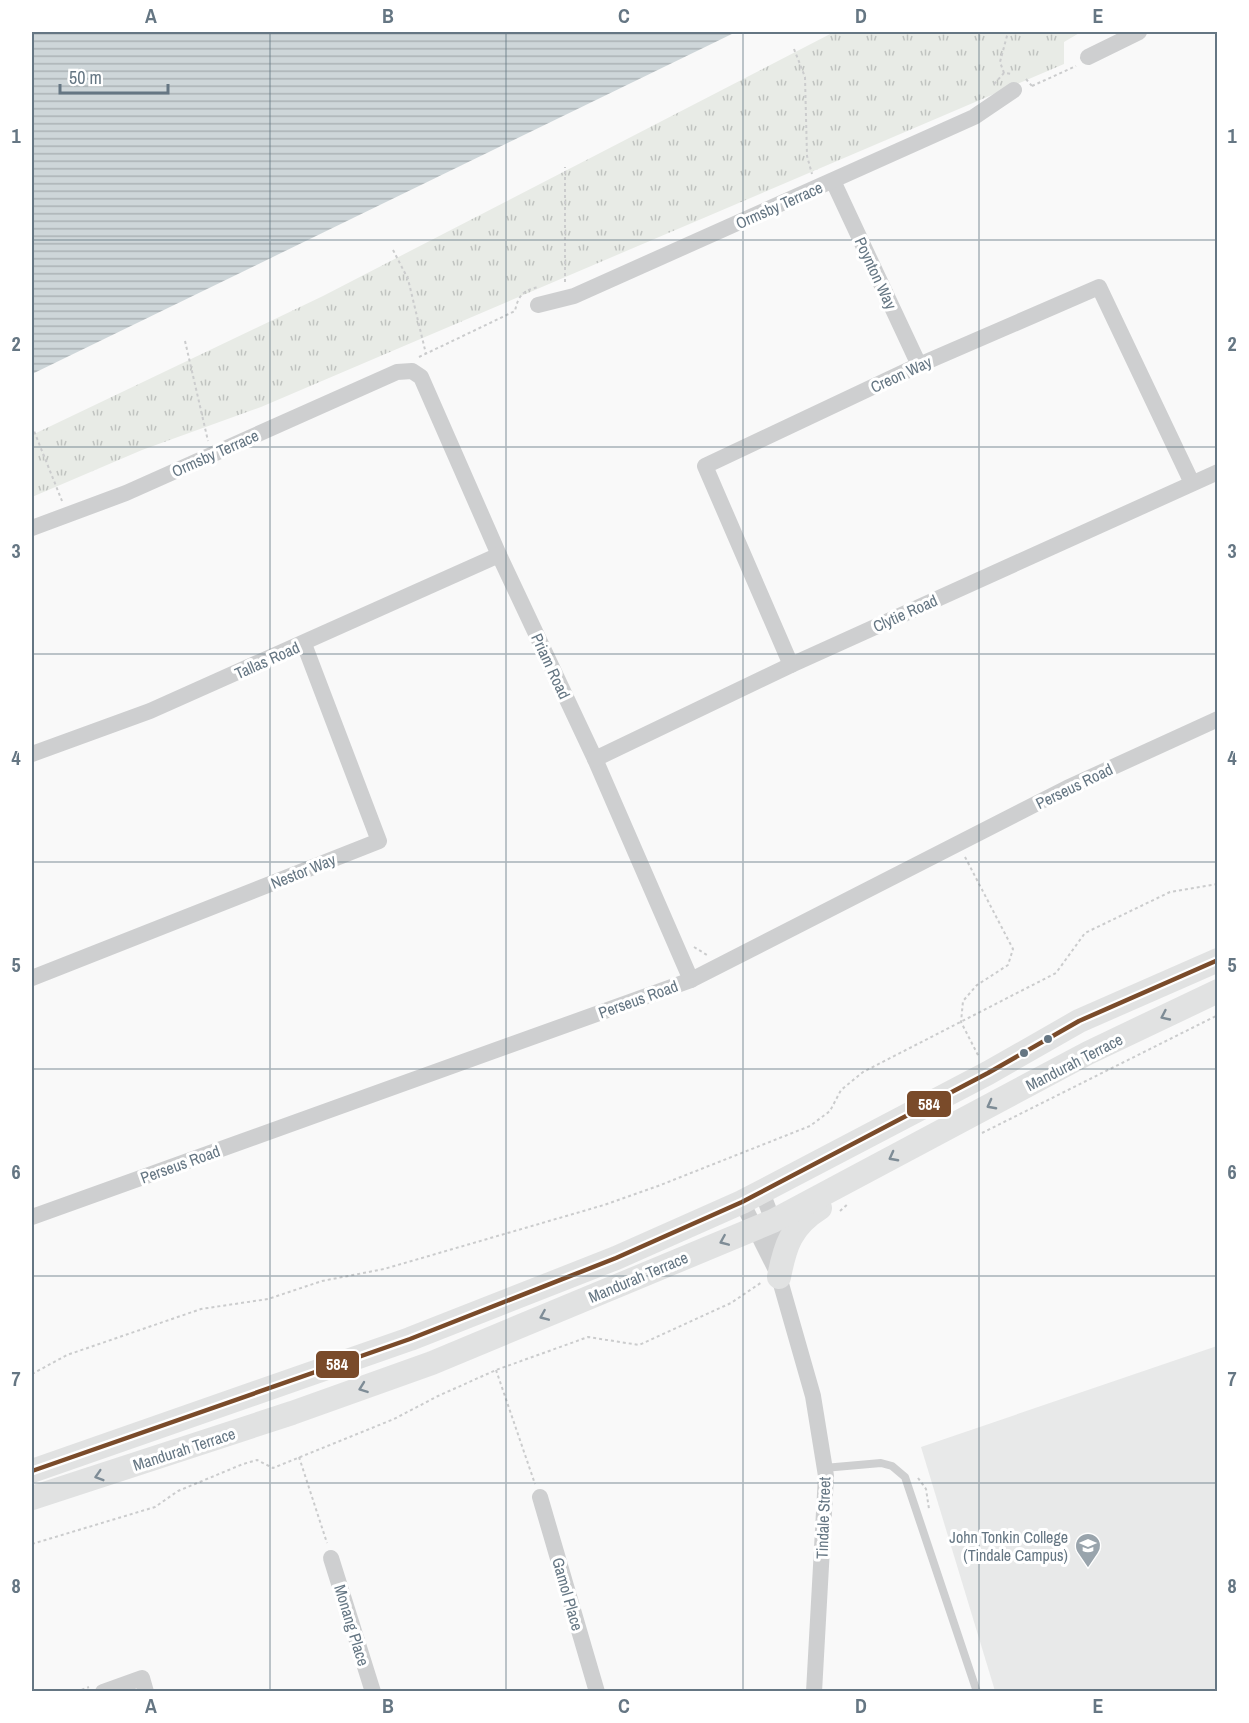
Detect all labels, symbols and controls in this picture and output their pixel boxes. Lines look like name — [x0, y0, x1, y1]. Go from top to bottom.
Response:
text: A — [145, 2, 157, 29]
text: B — [382, 2, 394, 29]
text: C — [618, 2, 630, 29]
text: D — [855, 2, 867, 29]
text: E — [1093, 2, 1104, 29]
scale bar — [60, 57, 168, 95]
text: 50 m — [69, 65, 102, 90]
text: 1 — [11, 122, 21, 149]
text: 1 — [1227, 122, 1237, 149]
street label: Ormsby Terrace — [732, 176, 826, 234]
street label: Poynton Way — [850, 233, 903, 313]
text: 2 — [11, 330, 21, 357]
text: 2 — [1227, 330, 1237, 357]
street label: Creon Way — [867, 350, 936, 398]
street label: Ormsby Terrace — [168, 424, 262, 482]
text: 3 — [11, 537, 21, 564]
text: 3 — [1227, 537, 1237, 564]
street label: Clytie Road — [869, 589, 941, 637]
street label: Priam Road — [526, 630, 576, 702]
street label: Tallas Road — [231, 636, 303, 684]
text: 4 — [11, 744, 21, 771]
text: 4 — [1227, 744, 1237, 771]
street label: Perseus Road — [1032, 758, 1116, 814]
street label: Nestor Way — [267, 848, 339, 894]
text: 5 — [11, 951, 21, 978]
text: 5 — [1227, 951, 1237, 978]
street label: Perseus Road — [595, 974, 681, 1024]
one-way arrow — [1160, 1009, 1171, 1021]
street label: Mandurah Terrace — [1022, 1028, 1126, 1096]
unlabelled marker — [1042, 1033, 1054, 1045]
unlabelled marker — [1018, 1047, 1030, 1059]
line badge: 584 — [906, 1090, 952, 1118]
text: 584 — [918, 1093, 941, 1115]
one-way arrow — [987, 1098, 997, 1109]
street label: Perseus Road — [137, 1139, 223, 1189]
one-way arrow — [888, 1150, 899, 1161]
text: 6 — [11, 1158, 21, 1185]
text: 6 — [1227, 1158, 1237, 1185]
one-way arrow — [719, 1233, 730, 1245]
street label: Mandurah Terrace — [585, 1246, 691, 1308]
one-way arrow — [540, 1309, 551, 1321]
line badge: 584 — [315, 1350, 360, 1379]
text: 584 — [326, 1353, 349, 1375]
text: 7 — [11, 1365, 21, 1392]
text: 7 — [1227, 1365, 1237, 1392]
one-way arrow — [358, 1380, 369, 1393]
street label: Mandurah Terrace — [130, 1422, 238, 1476]
one-way arrow — [94, 1469, 105, 1482]
street label: Tindale Street — [811, 1476, 835, 1559]
place label: John Tonkin College (Tindale Campus) — [949, 1526, 1068, 1566]
school or university icon: John Tonkin College (Tindale Campus) — [1073, 1531, 1103, 1569]
street label: Gamol Place — [547, 1555, 589, 1633]
text: 8 — [11, 1572, 21, 1599]
text: 8 — [1227, 1572, 1237, 1599]
street label: Monang Place — [329, 1582, 375, 1668]
text: A — [145, 1692, 157, 1719]
text: B — [382, 1692, 394, 1719]
text: C — [618, 1692, 630, 1719]
text: D — [855, 1692, 867, 1719]
text: E — [1093, 1692, 1104, 1719]

